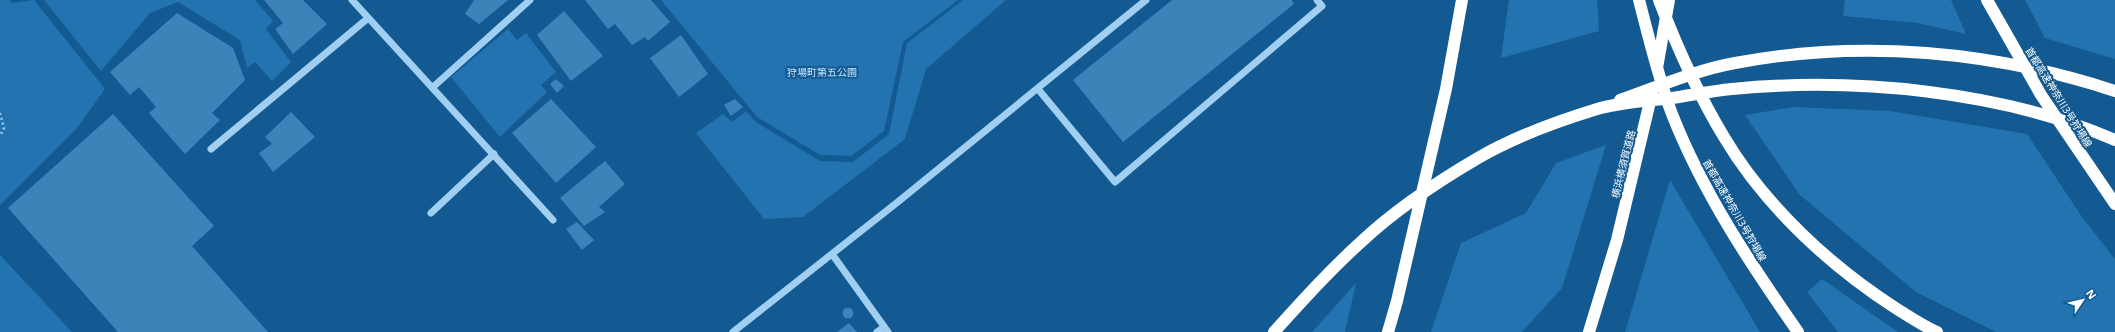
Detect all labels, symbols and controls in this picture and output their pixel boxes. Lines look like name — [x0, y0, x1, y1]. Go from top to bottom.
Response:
street label: 首都高速神奈川3号狩場線 — [2022, 44, 2096, 150]
park label: 狩場町第五公園 — [787, 65, 857, 79]
street label: 横浜横須賀道路 — [1608, 128, 1638, 200]
street label: 首都高速神奈川3号狩場線 — [1700, 156, 1770, 264]
north arrow — [2063, 280, 2103, 320]
text: N — [2083, 286, 2100, 302]

